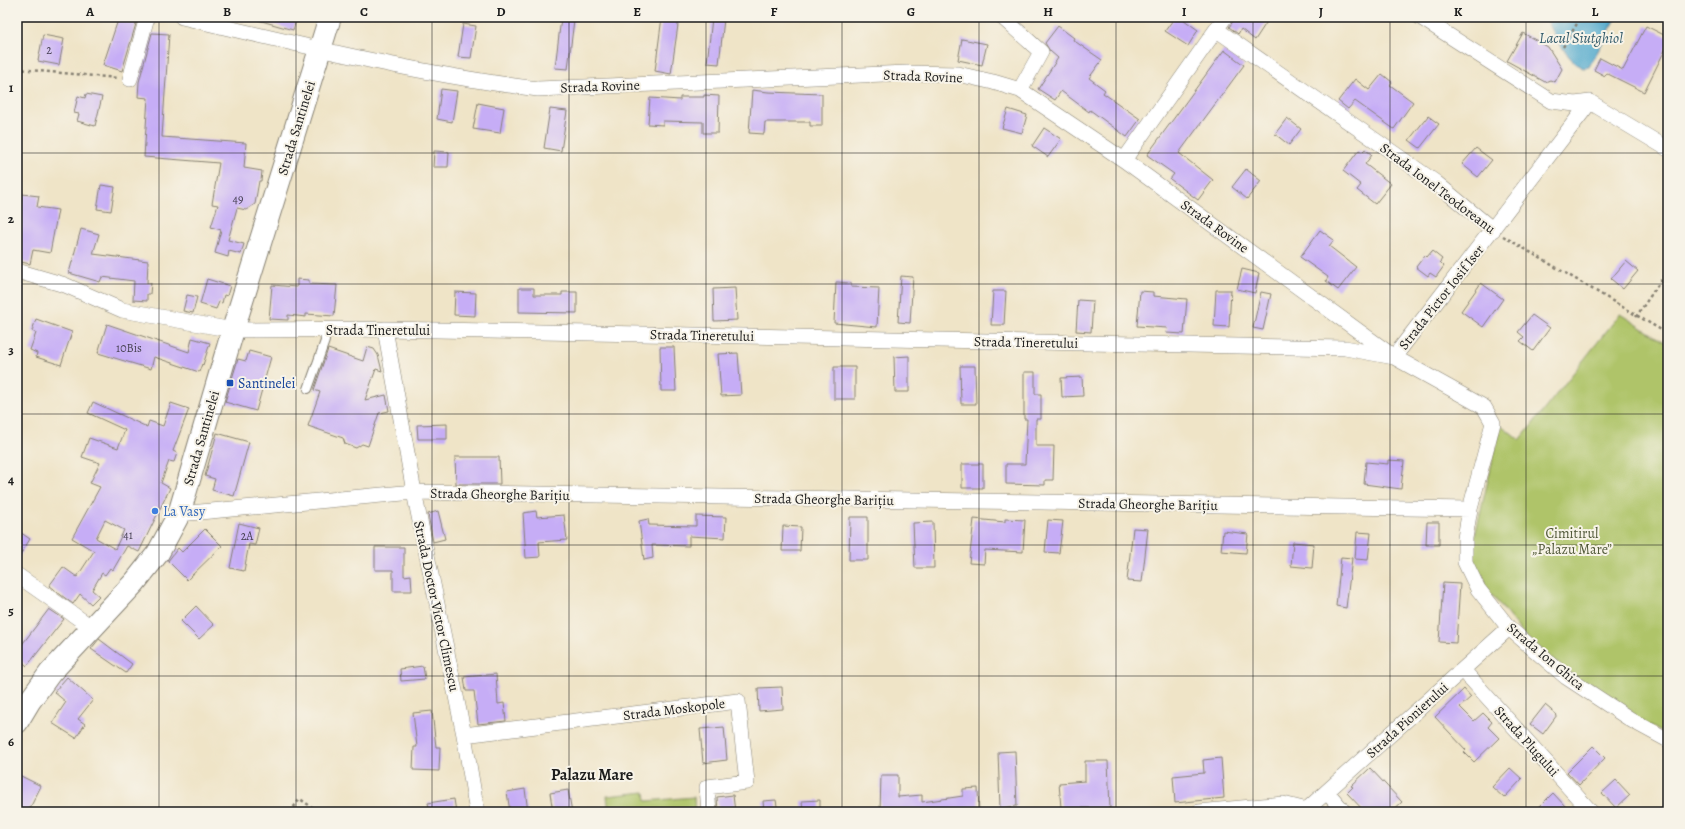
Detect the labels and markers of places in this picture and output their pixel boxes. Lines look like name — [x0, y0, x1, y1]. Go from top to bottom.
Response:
place label: Santinelei — [238, 374, 296, 393]
marker: Santinelei — [225, 378, 235, 388]
place label: La Vasy — [163, 502, 206, 521]
marker: La Vasy — [150, 506, 160, 516]

